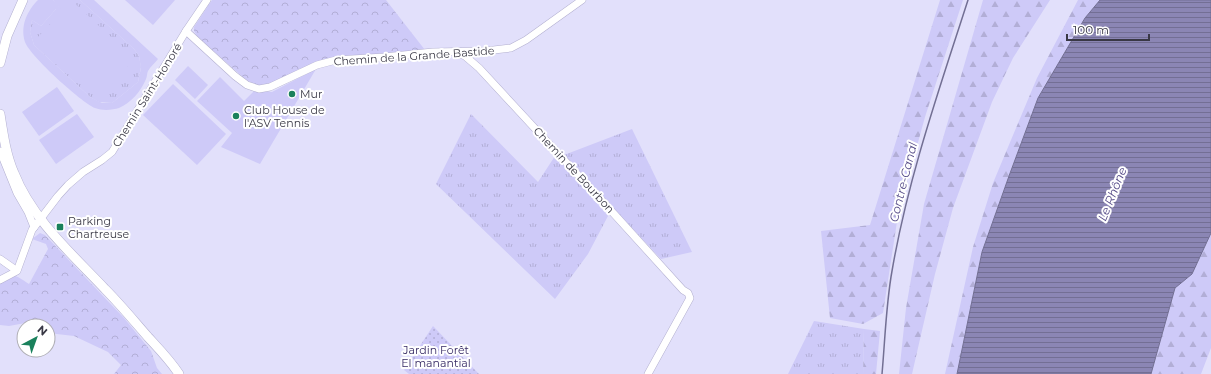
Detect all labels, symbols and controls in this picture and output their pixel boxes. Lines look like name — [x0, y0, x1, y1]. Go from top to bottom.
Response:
scale bar — [1067, 16, 1149, 42]
text: 100 m — [1073, 22, 1109, 37]
street label: Chemin Saint-Honoré — [109, 40, 185, 150]
street label: Chemin de la Grande Bastide — [333, 43, 495, 69]
place label: Mur — [300, 87, 322, 101]
marker: Mur — [287, 89, 297, 99]
place label: Club House de l'ASV Tennis — [244, 103, 325, 130]
marker: Club House de l'ASV Tennis — [231, 111, 241, 121]
street label: Chemin de Bourbon — [531, 124, 617, 216]
water label: Contre-Canal — [886, 140, 920, 223]
water label: Le Rhône — [1094, 165, 1130, 223]
place label: Parking Chartreuse — [68, 214, 129, 241]
marker: Parking Chartreuse — [55, 222, 65, 232]
north arrow — [16, 318, 56, 358]
text: N — [35, 322, 51, 339]
park label: Jardin Forêt El manantial — [401, 343, 471, 370]

